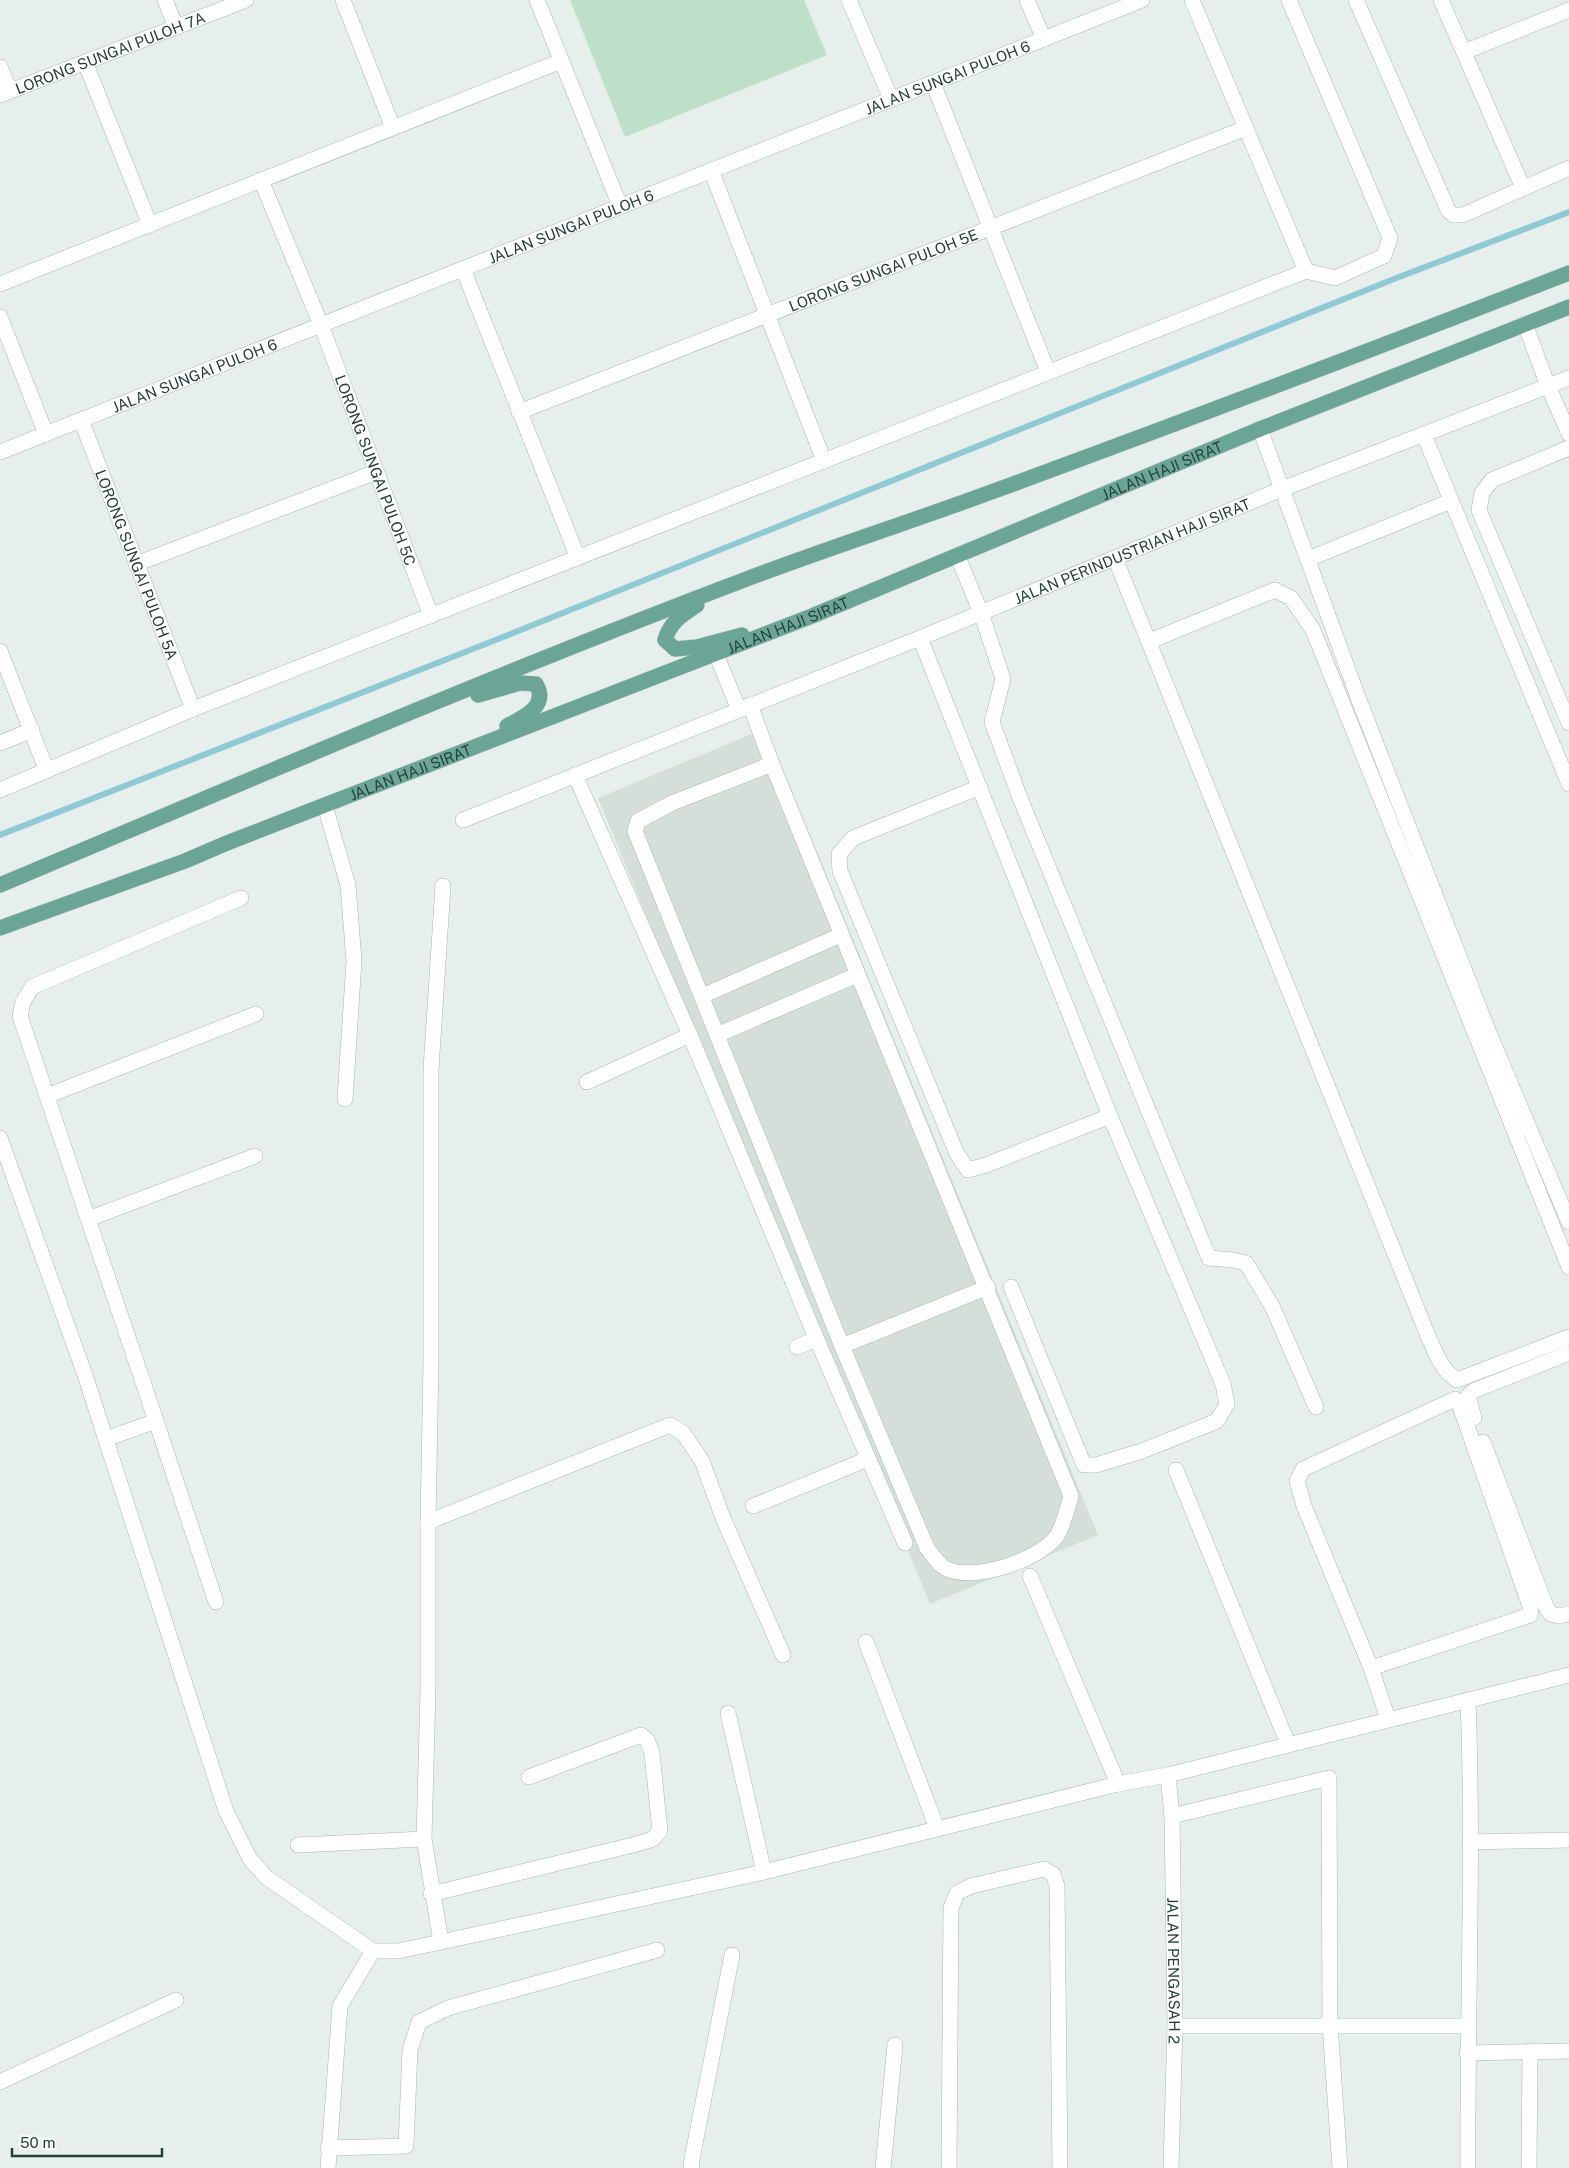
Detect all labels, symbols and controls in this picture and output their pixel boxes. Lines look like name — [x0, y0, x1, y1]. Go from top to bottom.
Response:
street label: LORONG SUNGAI PULOH 7A — [13, 8, 208, 97]
street label: JALAN SUNGAI PULOH 6 — [863, 37, 1032, 117]
street label: JALAN SUNGAI PULOH 6 — [486, 186, 656, 266]
street label: LORONG SUNGAI PULOH 5E — [786, 225, 980, 314]
street label: JALAN SUNGAI PULOH 6 — [109, 335, 279, 415]
street label: LORONG SUNGAI PULOH 5C — [332, 372, 420, 568]
street label: JALAN HAJI SIRAT — [1099, 437, 1225, 503]
street label: LORONG SUNGAI PULOH 5A — [92, 467, 182, 662]
street label: JALAN PERINDUSTRIAN HAJI SIRAT — [1011, 495, 1252, 607]
street label: JALAN HAJI SIRAT — [725, 593, 851, 657]
street label: JALAN HAJI SIRAT — [347, 741, 474, 803]
street label: JALAN PENGASAH 2 — [1165, 1897, 1184, 2044]
scale bar — [12, 2126, 162, 2158]
text: 50 m — [20, 2134, 55, 2151]

